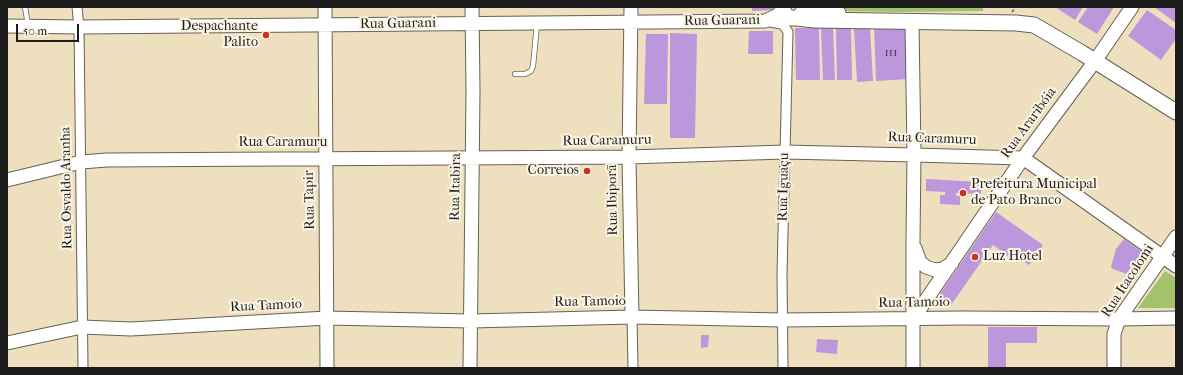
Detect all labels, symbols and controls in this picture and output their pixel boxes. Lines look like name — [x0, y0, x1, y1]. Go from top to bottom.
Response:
street label: Rua Guarani — [684, 12, 760, 30]
street label: Rua Guarani — [360, 15, 436, 33]
scale bar — [18, 16, 81, 42]
place label: Despachante Palito — [181, 19, 258, 52]
text: 50 m — [23, 24, 47, 38]
marker: Despachante Palito — [261, 30, 271, 40]
house number: 111 — [885, 46, 897, 60]
street label: Rua Araribóia — [998, 84, 1060, 162]
street label: Rua Osvaldo Aranha — [58, 127, 76, 249]
street label: Rua Caramuru — [887, 129, 977, 149]
street label: Rua Caramuru — [562, 132, 652, 150]
street label: Rua Caramuru — [238, 135, 328, 151]
street label: Rua Iguaçu — [775, 152, 793, 222]
street label: Rua Itabira — [447, 153, 465, 221]
place label: Correios — [528, 163, 579, 179]
street label: Rua Ibiporã — [604, 164, 622, 236]
marker: Correios — [582, 166, 592, 176]
street label: Rua Tapir — [301, 170, 319, 230]
place label: Prefeitura Municipal de Pato Branco — [971, 177, 1097, 210]
marker: Prefeitura Municipal de Pato Branco — [958, 188, 968, 198]
street label: Rua Itacolomi — [1098, 241, 1158, 321]
place label: Luz Hotel — [983, 249, 1042, 265]
marker: Luz Hotel — [970, 252, 980, 262]
street label: Rua Tamoio — [554, 293, 626, 311]
street label: Rua Tamoio — [878, 294, 950, 312]
street label: Rua Tamoio — [230, 296, 302, 316]

